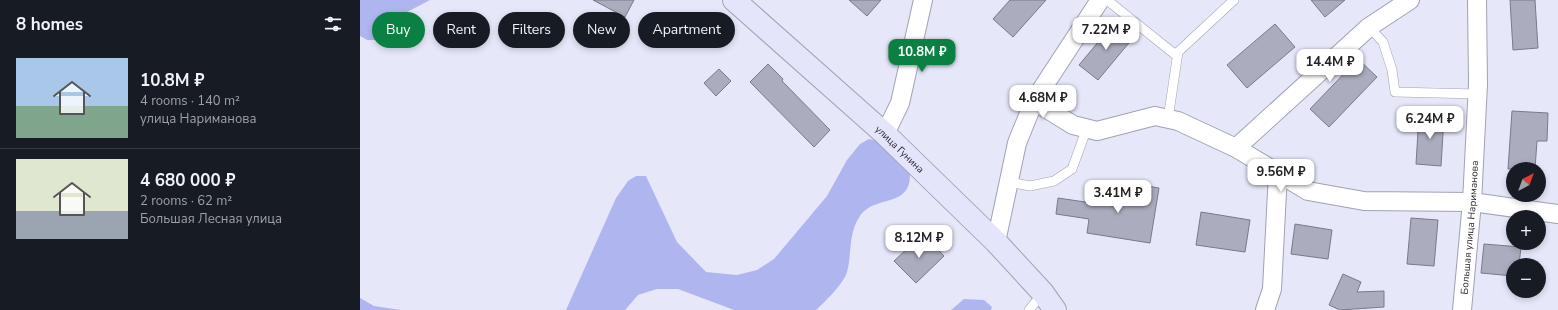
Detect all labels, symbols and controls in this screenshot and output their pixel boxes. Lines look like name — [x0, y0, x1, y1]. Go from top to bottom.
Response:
chip: Buy — [372, 12, 425, 48]
chip: Rent — [433, 12, 490, 48]
chip: Filters — [498, 12, 565, 48]
chip: New — [573, 12, 630, 48]
chip: Apartment — [638, 12, 735, 48]
text: 8 homes — [16, 13, 83, 36]
icon: filters — [322, 13, 344, 35]
pin: 7.22M ₽ — [1069, 17, 1143, 51]
text: 7.22M ₽ — [1081, 21, 1131, 39]
pin: 10.8M ₽ — [885, 39, 959, 73]
text: 10.8M ₽ — [897, 43, 947, 61]
pin: 14.4M ₽ — [1293, 49, 1367, 83]
text: 14.4M ₽ — [1305, 53, 1355, 71]
text: 10.8M ₽ — [140, 69, 204, 92]
icon: home — [48, 74, 96, 122]
pin: 4.68M ₽ — [1006, 85, 1080, 119]
text: 4.68M ₽ — [1018, 89, 1068, 107]
text: 4 rooms · 140 m² — [140, 92, 240, 110]
pin: 6.24M ₽ — [1393, 106, 1467, 140]
text: улица Нариманова — [140, 110, 256, 128]
text: 6.24M ₽ — [1405, 110, 1455, 128]
street label: улица Гунина — [872, 123, 927, 177]
pin: 9.56M ₽ — [1244, 159, 1318, 193]
street label: Большая улица Нариманова — [1457, 160, 1482, 295]
north arrow — [1506, 162, 1546, 202]
map controls — [1506, 162, 1546, 298]
text: 9.56M ₽ — [1256, 163, 1306, 181]
text: 4 680 000 ₽ — [140, 169, 235, 192]
icon: home — [48, 175, 96, 223]
pin: 3.41M ₽ — [1081, 180, 1155, 214]
text: 3.41M ₽ — [1093, 184, 1143, 202]
text: 2 rooms · 62 m² — [140, 192, 232, 210]
text: Большая Лесная улица — [140, 210, 282, 228]
button: + — [1506, 210, 1546, 250]
pin: 8.12M ₽ — [882, 225, 956, 259]
text: 8.12M ₽ — [894, 229, 944, 247]
button: − — [1506, 258, 1546, 298]

